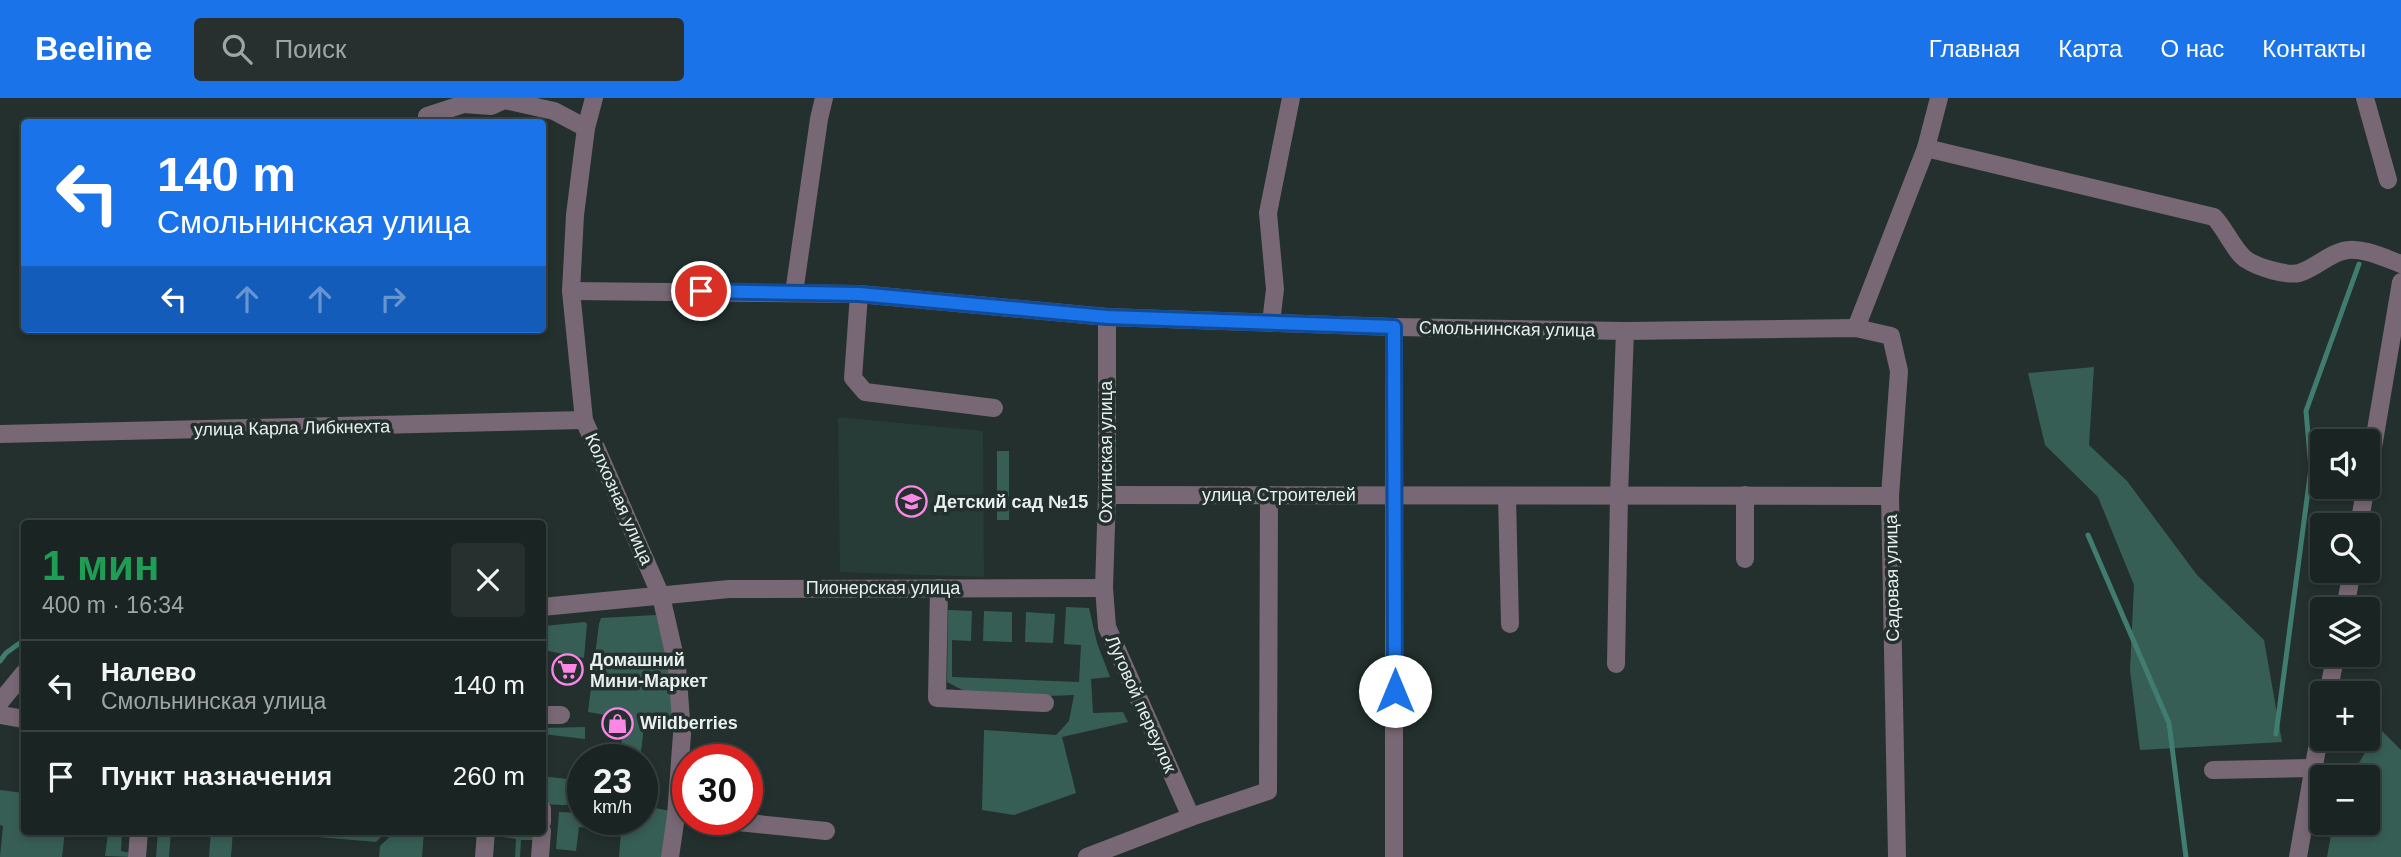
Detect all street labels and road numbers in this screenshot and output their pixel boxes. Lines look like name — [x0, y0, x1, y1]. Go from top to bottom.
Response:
street label: Смольнинская улица — [1419, 317, 1596, 341]
street label: Охтинская улица — [1096, 380, 1116, 523]
street label: улица Карла Либкнехта — [194, 416, 391, 440]
street label: Колхозная улица — [581, 430, 657, 569]
street label: улица Строителей — [1202, 485, 1356, 505]
street label: Садовая улица — [1881, 513, 1903, 642]
street label: Пионерская улица — [806, 578, 961, 598]
street label: Луговой переулок — [1102, 632, 1180, 776]

